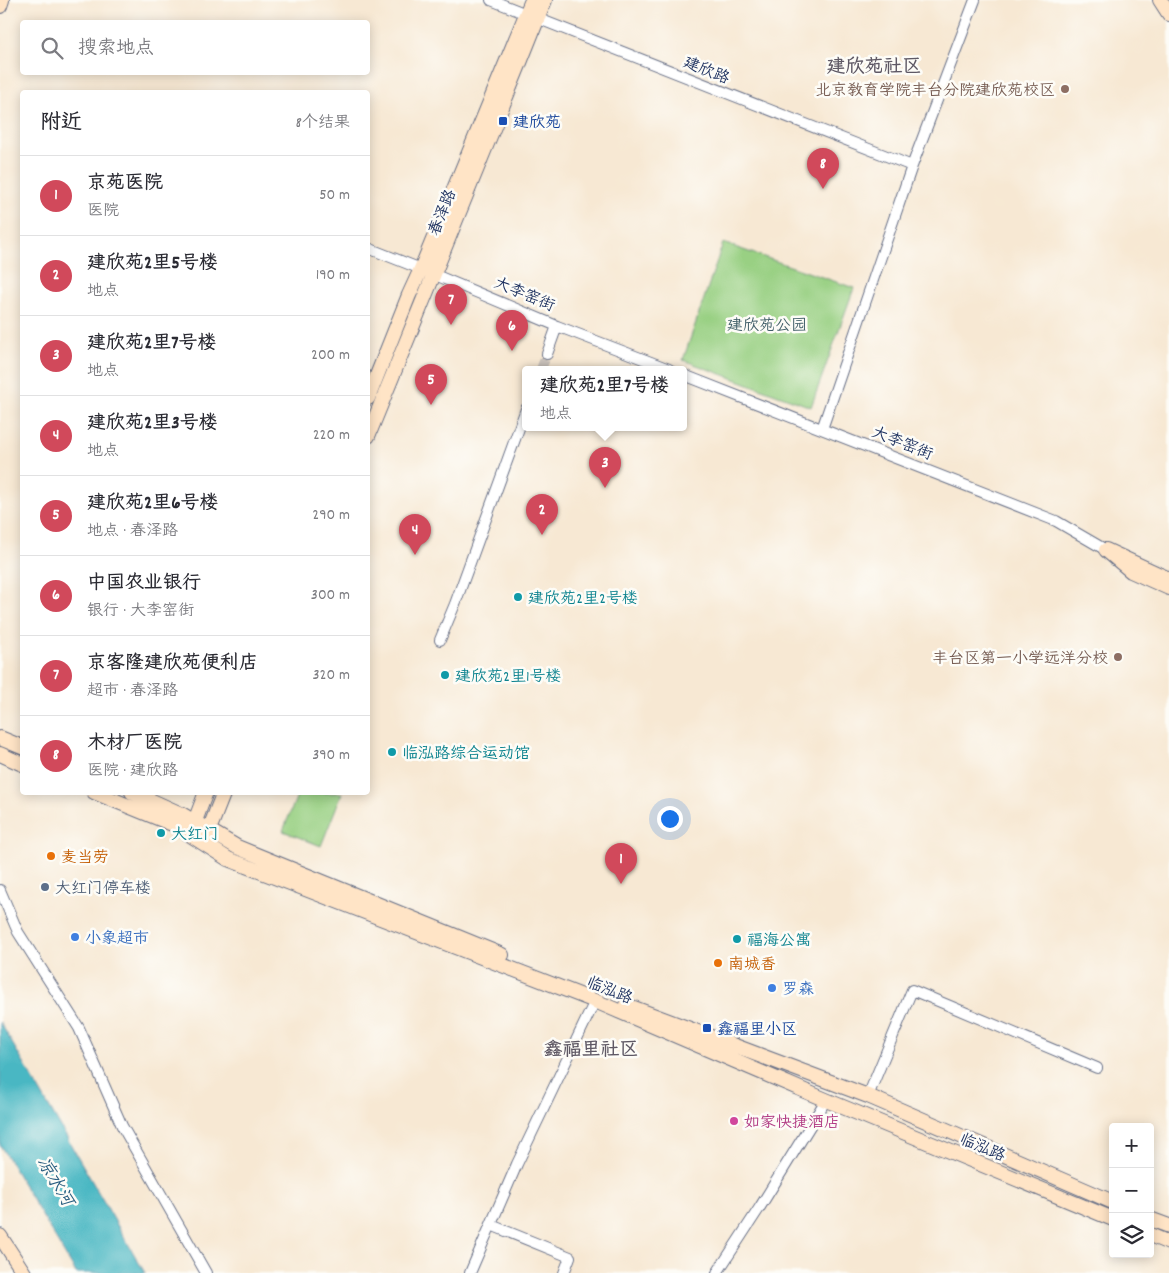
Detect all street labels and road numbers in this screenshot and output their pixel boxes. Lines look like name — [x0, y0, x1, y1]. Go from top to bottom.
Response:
street label: 建欣路 — [679, 52, 733, 91]
street label: 春泽路 — [424, 186, 463, 240]
street label: 大李窑街 — [490, 272, 558, 318]
street label: 大李窑街 — [868, 422, 936, 467]
street label: 临泓路 — [582, 972, 636, 1011]
street label: 临泓路 — [955, 1128, 1009, 1168]

